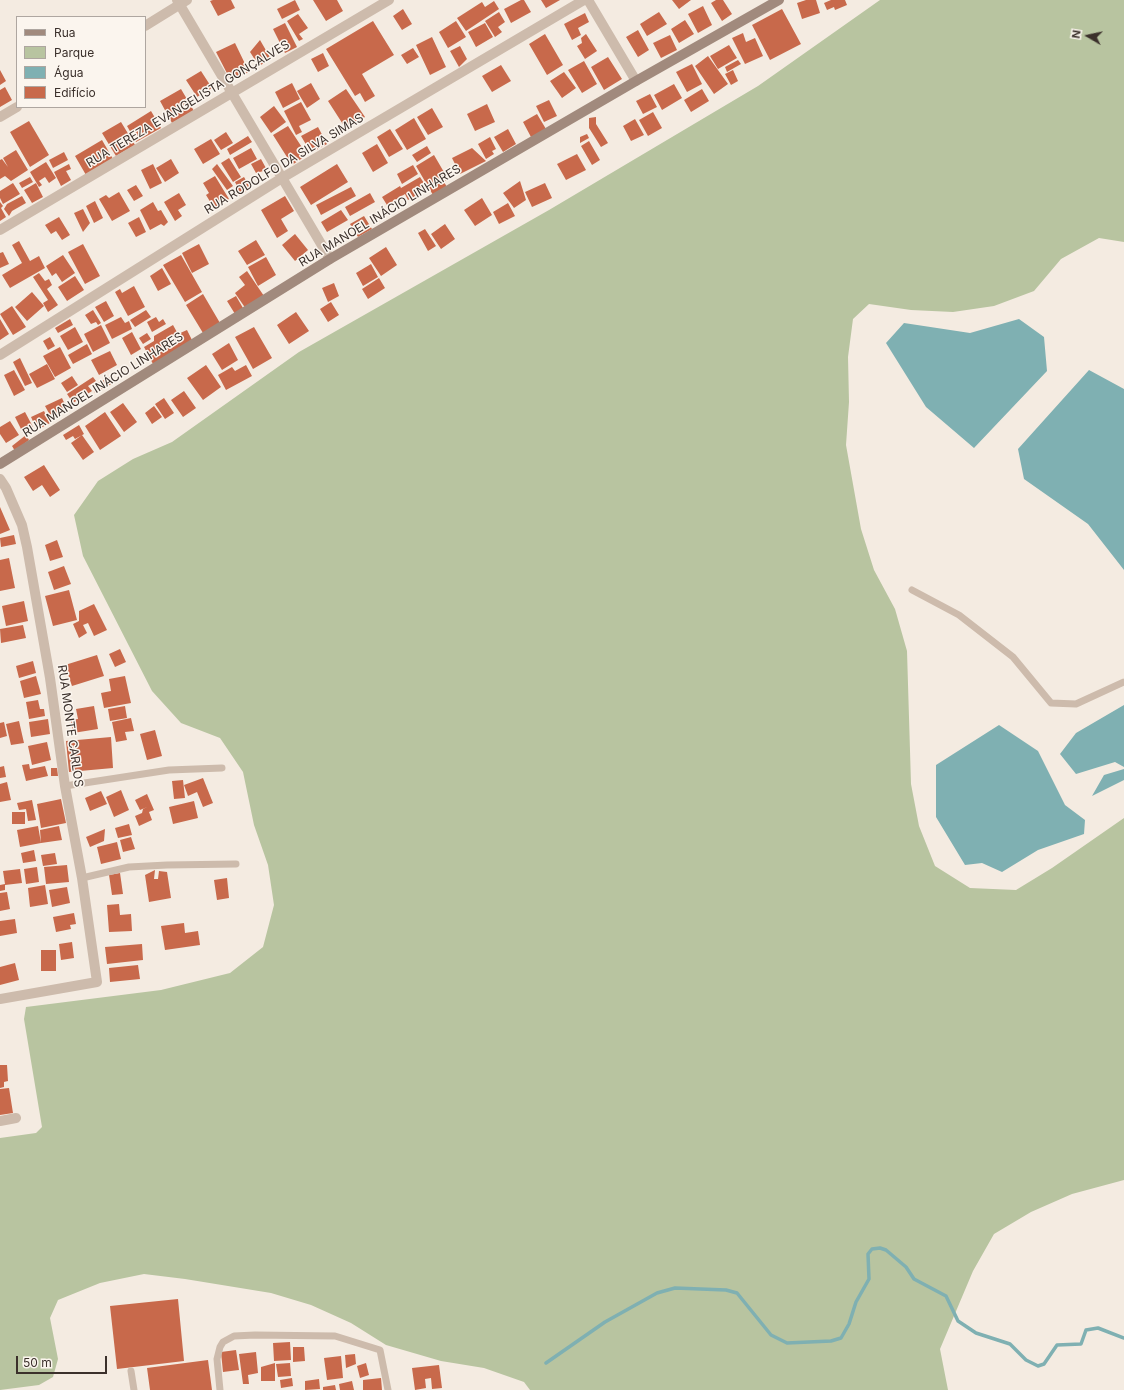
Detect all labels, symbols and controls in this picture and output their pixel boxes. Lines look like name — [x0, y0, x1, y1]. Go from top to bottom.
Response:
legend — [16, 16, 146, 108]
north arrow — [1068, 16, 1108, 56]
text: Rua — [54, 25, 76, 40]
text: N — [1069, 29, 1084, 39]
street label: RUA TEREZA EVANGELISTA GONÇALVES — [84, 37, 292, 171]
text: Parque — [54, 45, 94, 60]
text: Água — [54, 65, 83, 80]
text: Edifício — [54, 85, 96, 100]
street label: RUA RODOLFO DA SILVA SIMAS — [202, 111, 366, 217]
street label: RUA MANOEL INÁCIO LINHARES — [296, 162, 464, 270]
street label: RUA MANOEL INÁCIO LINHARES — [20, 330, 186, 440]
street label: RUA MONTE CARLOS — [54, 664, 86, 788]
scale bar — [18, 1348, 109, 1374]
text: 50 m — [23, 1355, 52, 1370]

